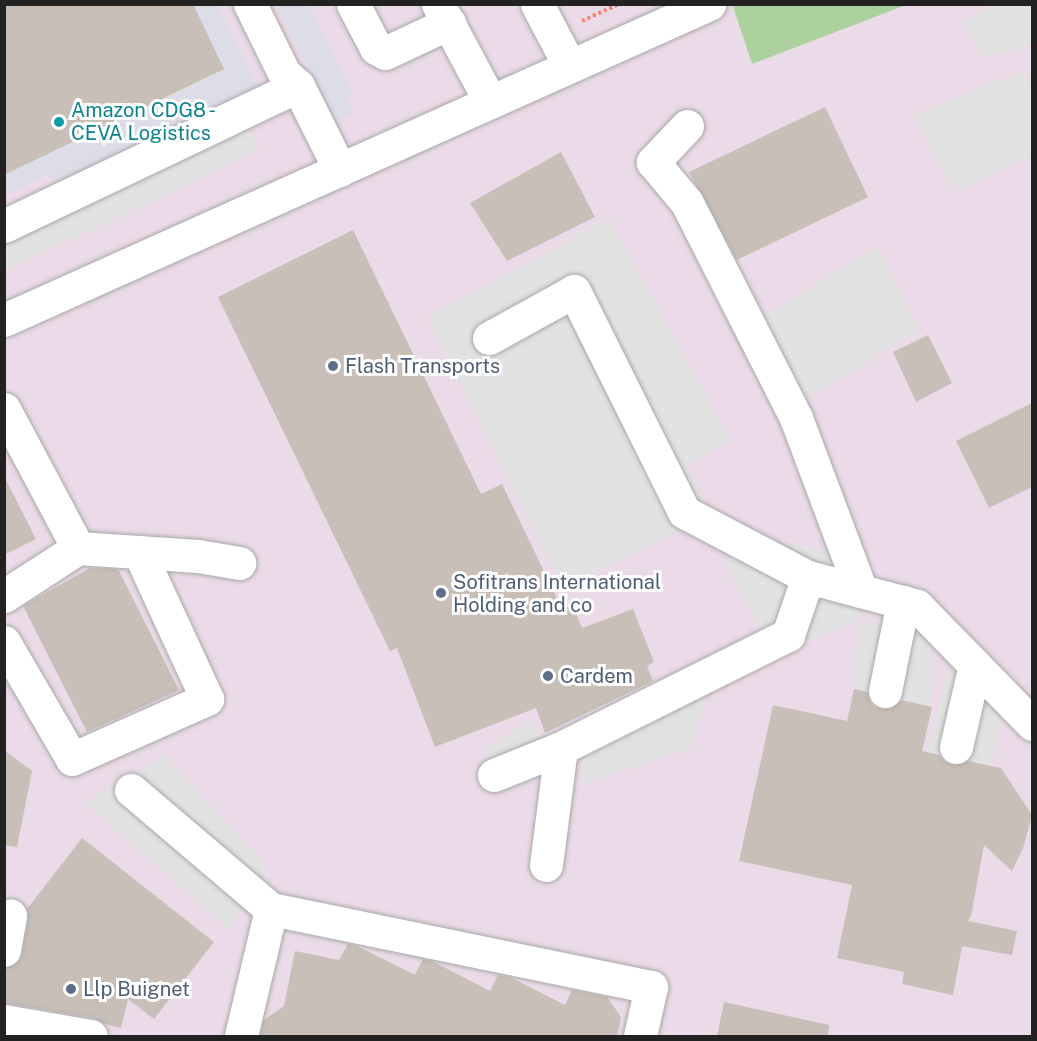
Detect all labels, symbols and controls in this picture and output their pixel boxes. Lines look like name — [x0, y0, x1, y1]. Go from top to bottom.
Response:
place label: Amazon CDG8 - CEVA Logistics — [71, 98, 218, 145]
marker: Amazon CDG8 - CEVA Logistics — [52, 115, 66, 129]
place label: Flash Transports — [345, 354, 500, 378]
marker: Flash Transports — [326, 359, 340, 373]
place label: Sofitrans International Holding and co — [453, 570, 661, 617]
marker: Sofitrans International Holding and co — [434, 586, 448, 600]
place label: Cardem — [560, 664, 633, 688]
marker: Cardem — [541, 669, 555, 683]
place label: Llp Buignet — [83, 977, 190, 1001]
marker: Llp Buignet — [64, 982, 78, 996]

